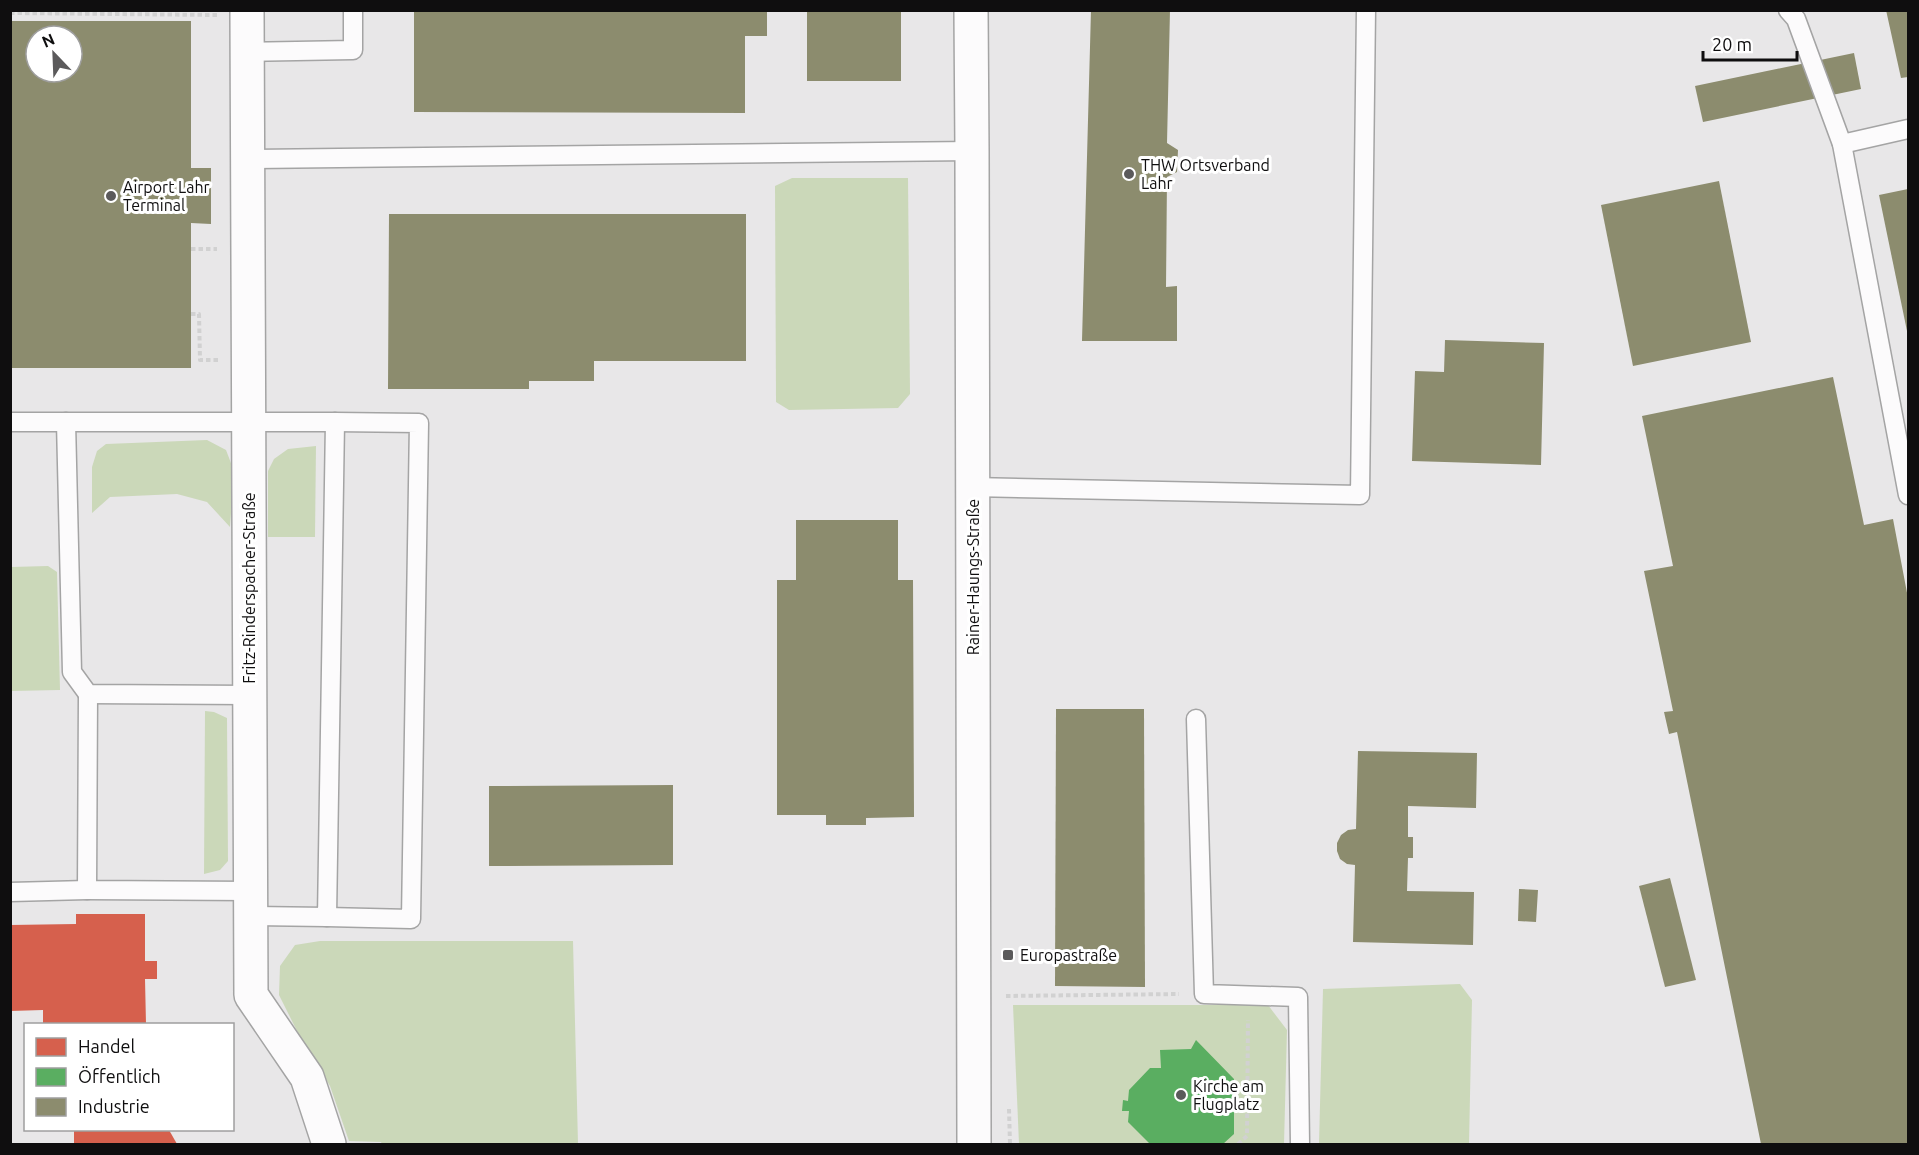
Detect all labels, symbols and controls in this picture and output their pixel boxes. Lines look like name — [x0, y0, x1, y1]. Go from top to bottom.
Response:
north arrow — [24, 24, 84, 84]
scale bar — [1703, 24, 1798, 62]
text: N — [39, 30, 57, 51]
text: 20 m — [1712, 34, 1752, 54]
place label: THW Ortsverband Lahr — [1141, 156, 1270, 192]
marker: THW Ortsverband Lahr — [1122, 167, 1136, 181]
place label: Airport Lahr Terminal — [123, 178, 210, 214]
marker: Airport Lahr Terminal — [104, 189, 118, 203]
street label: Fritz-Rinderspacher-Straße — [240, 492, 258, 684]
street label: Rainer-Haungs-Straße — [964, 499, 982, 655]
place label: Europastraße — [1020, 946, 1117, 964]
marker: Europastraße — [1001, 948, 1015, 962]
legend — [24, 1023, 234, 1131]
text: Handel — [78, 1036, 136, 1056]
text: Öffentlich — [78, 1066, 161, 1086]
place label: Kirche am Flugplatz — [1193, 1077, 1264, 1113]
marker: Kirche am Flugplatz — [1174, 1088, 1188, 1102]
text: Industrie — [78, 1096, 150, 1116]

